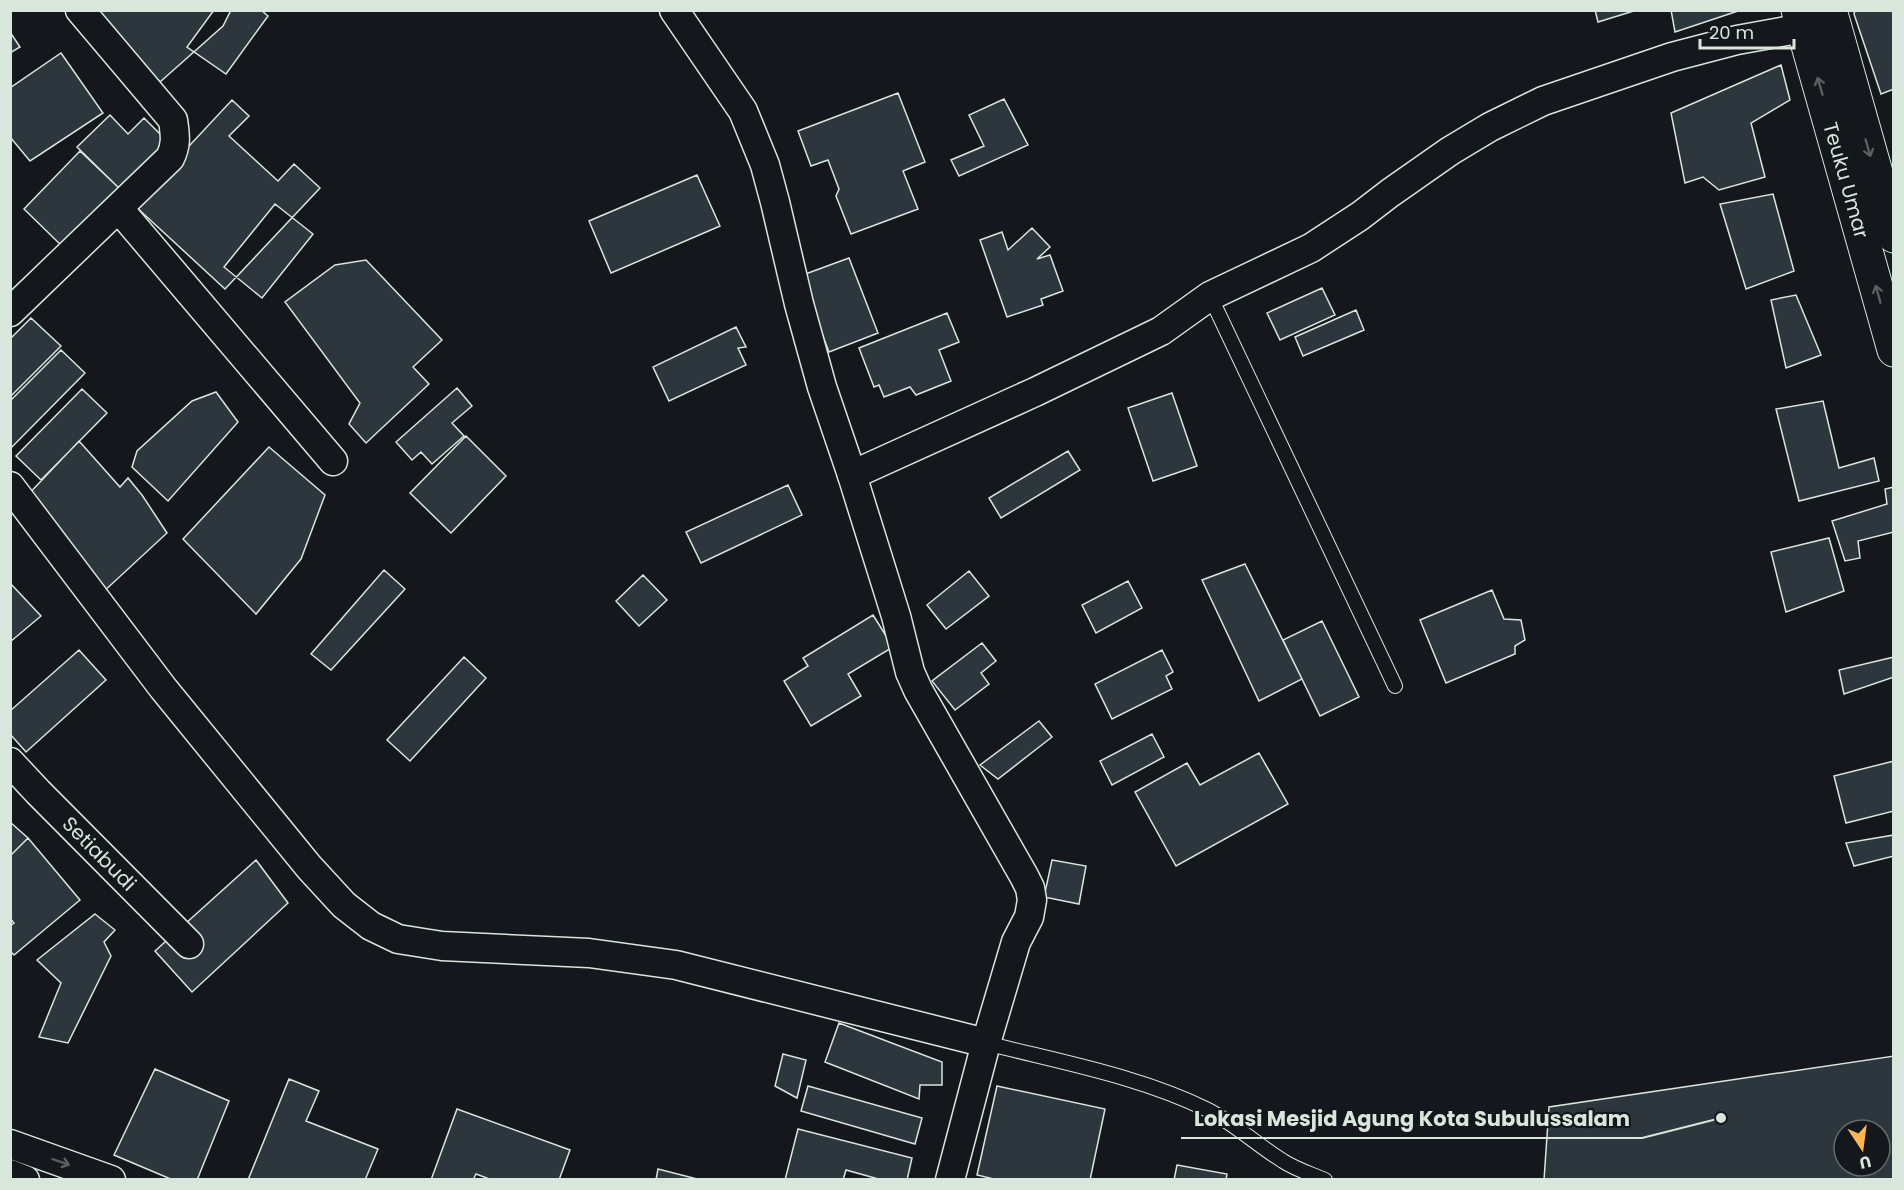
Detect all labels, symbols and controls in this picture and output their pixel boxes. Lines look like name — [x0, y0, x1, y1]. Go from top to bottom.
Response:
scale bar — [1700, 12, 1794, 50]
text: 20 m — [1709, 20, 1754, 45]
one-way arrow — [1814, 77, 1825, 96]
street label: Teuku Umar — [1816, 119, 1876, 242]
one-way arrow — [1863, 138, 1875, 157]
one-way arrow — [1872, 285, 1884, 304]
street label: Setiabudi — [56, 810, 143, 897]
callout: Lokasi Mesjid Agung Kota Subulussalam — [1181, 1099, 1642, 1138]
text: Lokasi Mesjid Agung Kota Subulussalam — [1194, 1104, 1630, 1133]
north arrow — [1832, 1118, 1892, 1178]
text: U — [1857, 1150, 1873, 1175]
one-way arrow — [51, 1158, 70, 1169]

